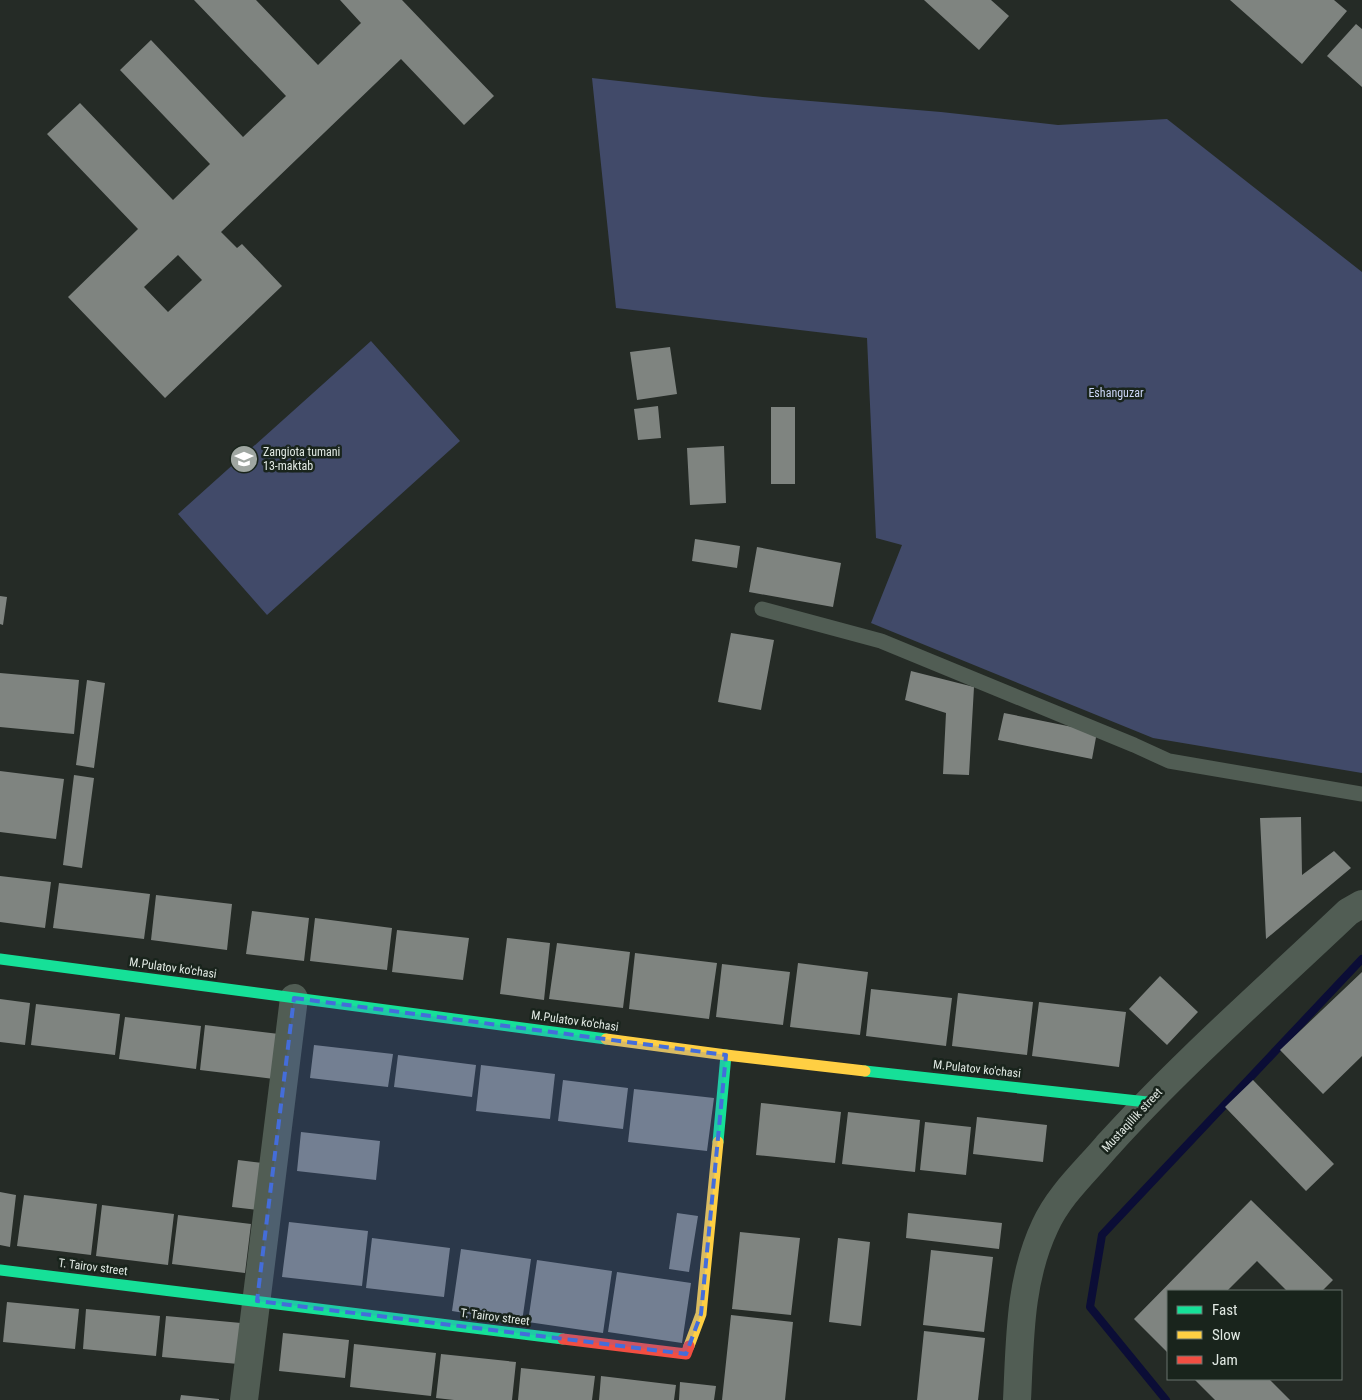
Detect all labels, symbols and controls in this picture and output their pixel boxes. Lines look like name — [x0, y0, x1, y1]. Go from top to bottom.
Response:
park label: Eshanguzar — [1088, 386, 1144, 400]
school or university icon: Zangiota tumani 13-maktab — [229, 444, 259, 474]
place label: Zangiota tumani 13-maktab — [263, 445, 340, 473]
street label: M.Pulatov ko'chasi — [128, 955, 218, 981]
street label: M.Pulatov ko'chasi — [530, 1008, 620, 1034]
street label: M.Pulatov ko'chasi — [932, 1057, 1022, 1081]
street label: Mustaqillik street — [1099, 1085, 1165, 1155]
street label: T. Tairov street — [58, 1256, 129, 1278]
legend — [1167, 1290, 1342, 1380]
text: Fast — [1212, 1301, 1237, 1319]
street label: T. Tairov street — [460, 1306, 531, 1328]
text: Slow — [1212, 1326, 1241, 1344]
text: Jam — [1212, 1351, 1238, 1369]

